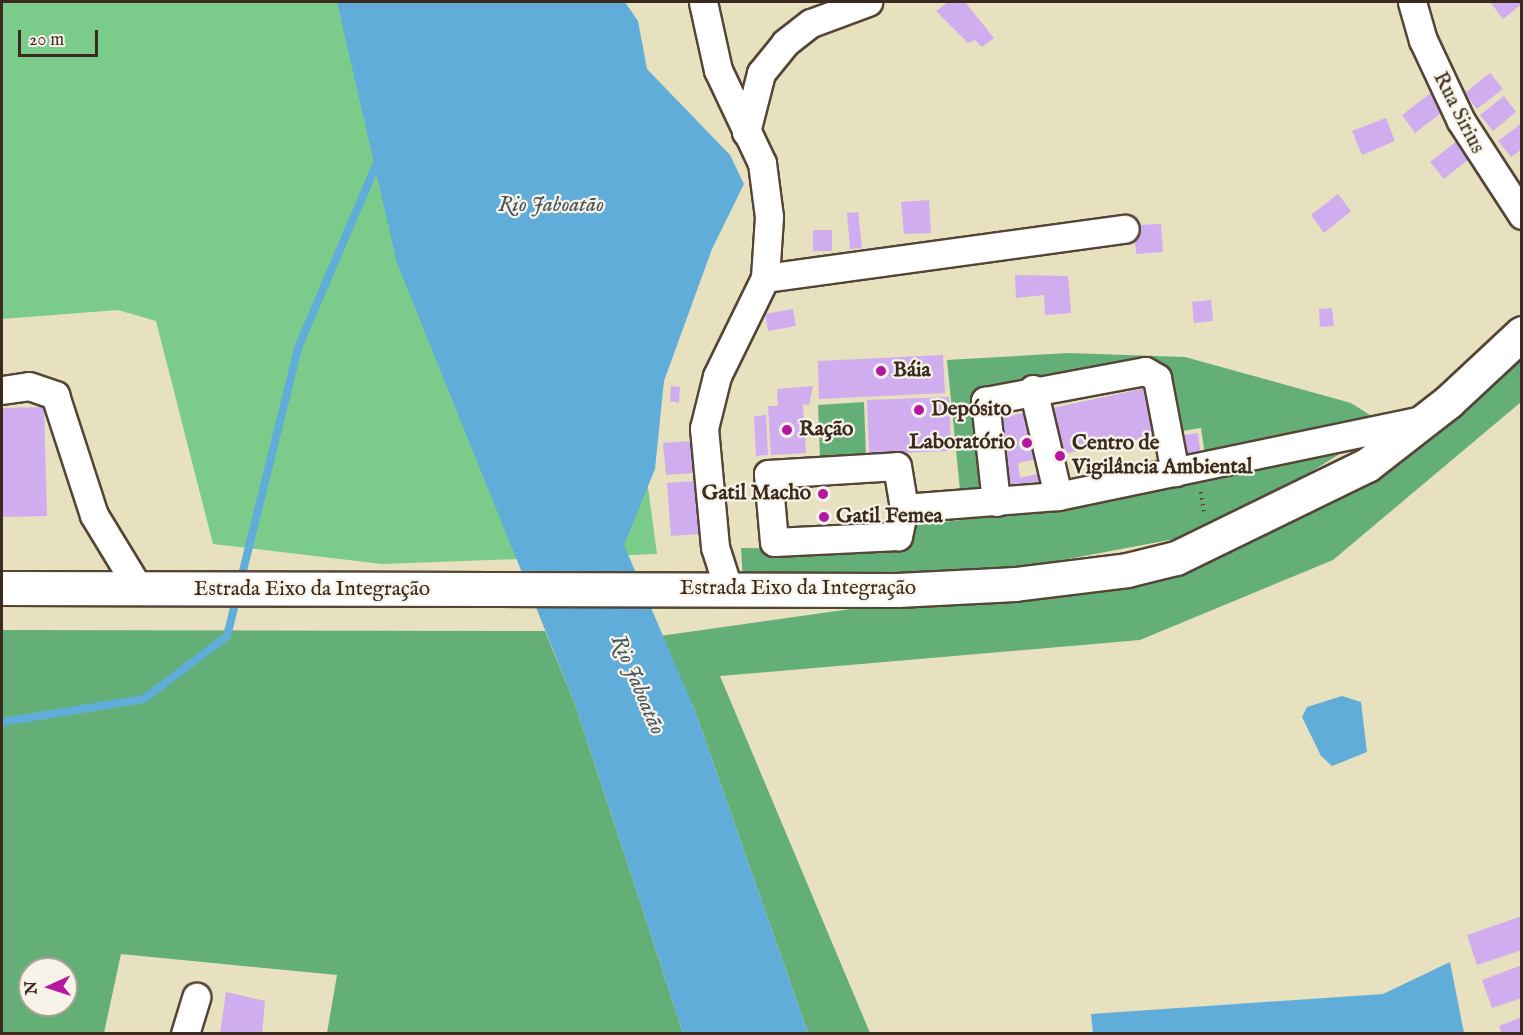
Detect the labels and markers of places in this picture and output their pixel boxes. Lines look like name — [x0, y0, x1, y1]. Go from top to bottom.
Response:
place label: Báia — [893, 358, 931, 384]
marker: Báia — [874, 364, 888, 378]
place label: Depósito — [931, 397, 1012, 423]
marker: Depósito — [912, 403, 926, 417]
place label: Ração — [799, 417, 853, 443]
marker: Ração — [780, 423, 794, 437]
place label: Laboratório — [909, 430, 1015, 456]
place label: Centro de Vigilância Ambiental — [1072, 431, 1252, 481]
marker: Laboratório — [1020, 436, 1034, 450]
marker: Centro de Vigilância Ambiental — [1053, 449, 1067, 463]
place label: Gatil Macho — [702, 481, 811, 507]
marker: Gatil Macho — [816, 487, 830, 501]
place label: Gatil Femea — [836, 504, 943, 530]
marker: Gatil Femea — [817, 510, 831, 524]

